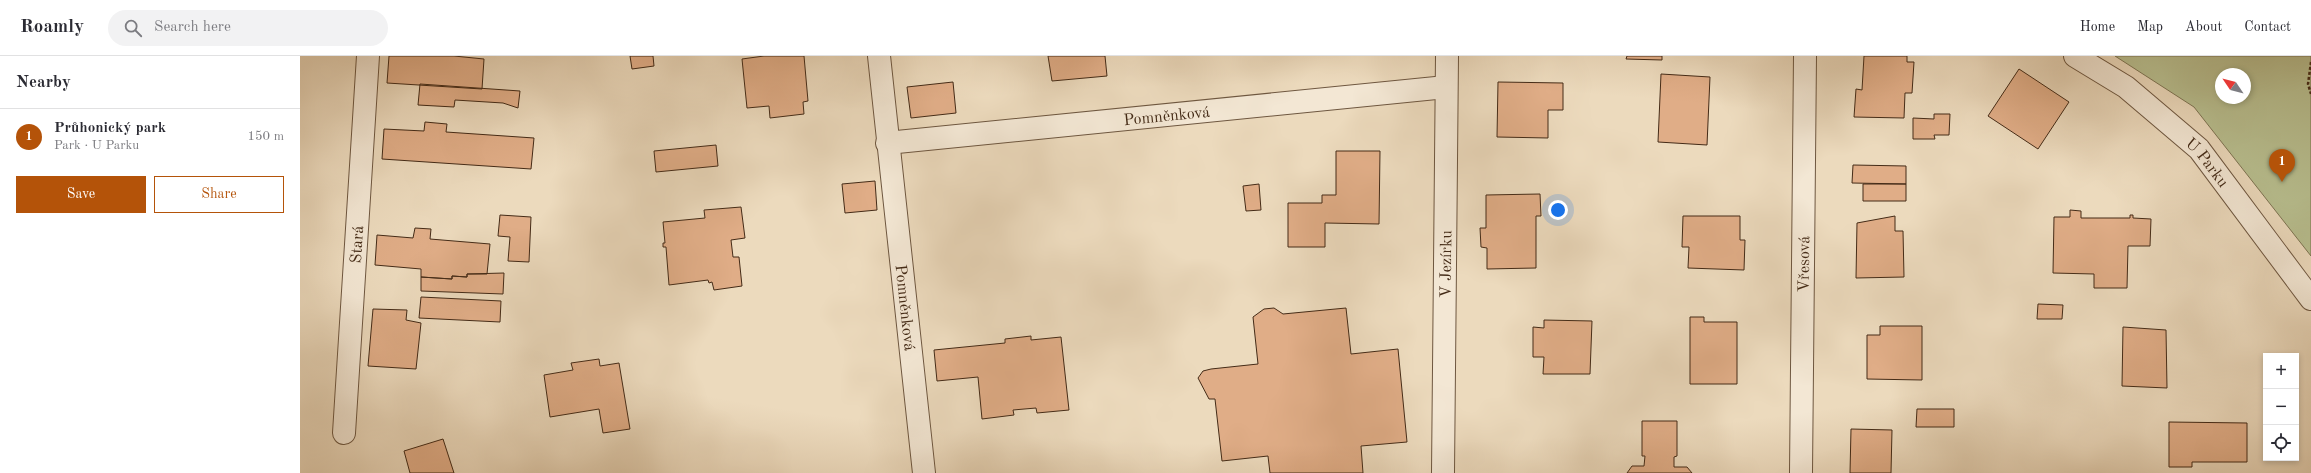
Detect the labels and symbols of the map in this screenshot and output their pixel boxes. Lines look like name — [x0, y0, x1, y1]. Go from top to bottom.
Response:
north arrow — [2215, 68, 2251, 104]
street label: Pomněnková — [1123, 105, 1211, 129]
street label: U Parku — [2182, 136, 2231, 191]
pin: 1 — [2269, 149, 2295, 182]
your location — [1548, 200, 1568, 220]
street label: Stará — [349, 225, 367, 264]
street label: V Jezírku — [1439, 230, 1455, 298]
street label: Vřesová — [1797, 236, 1813, 292]
street label: Pomněnková — [892, 264, 917, 352]

